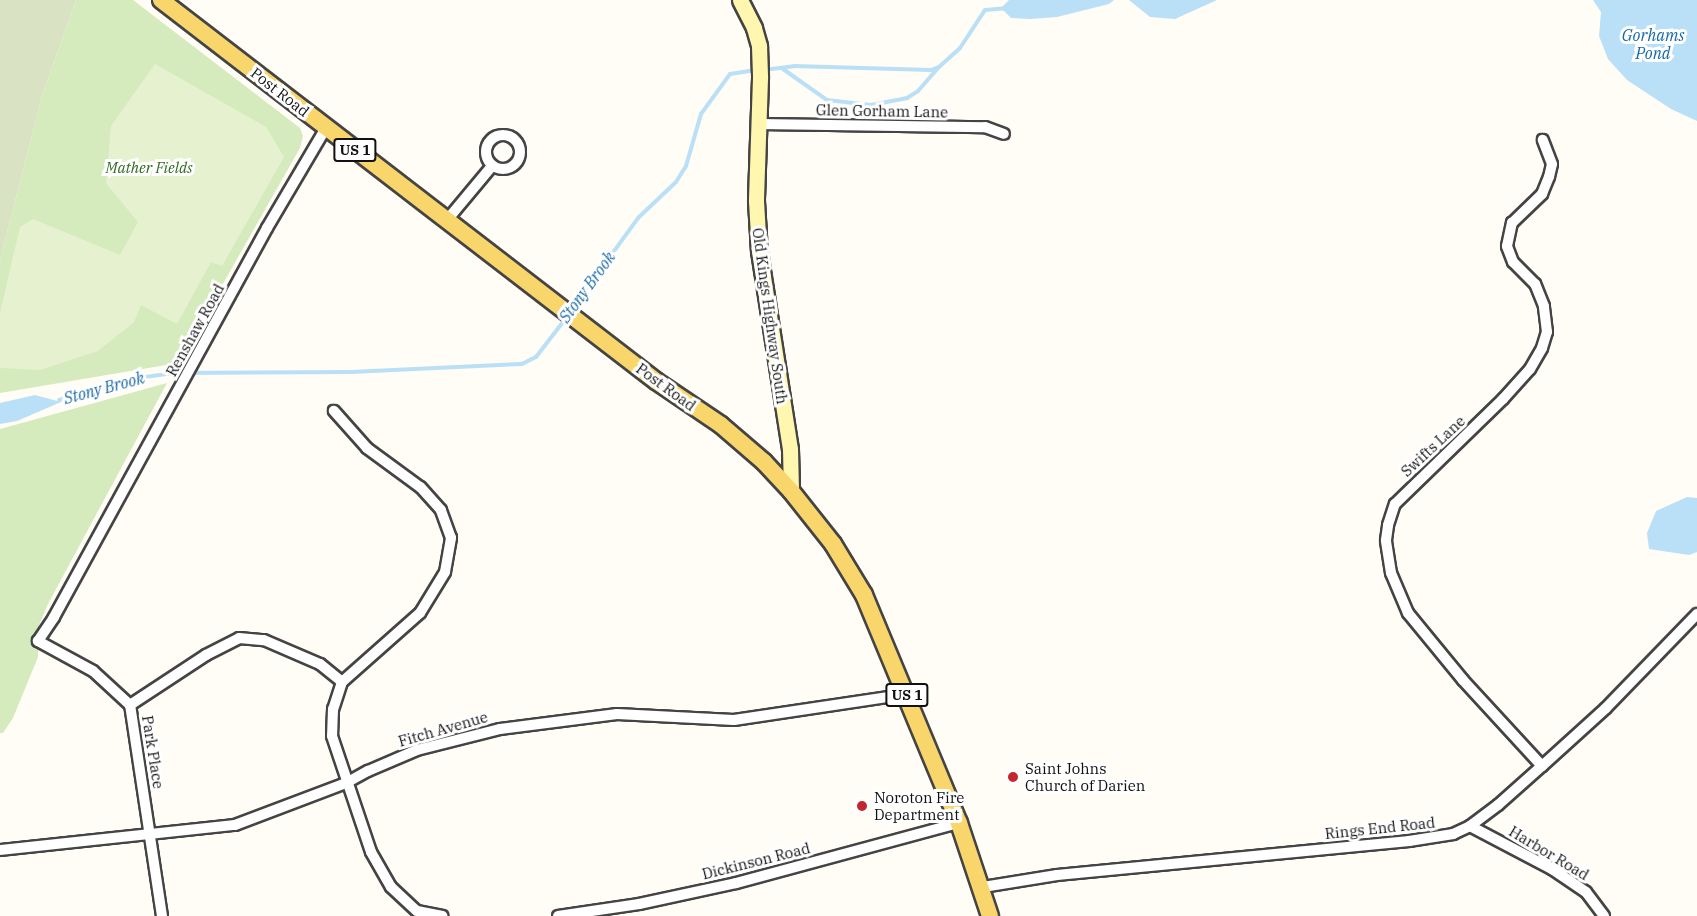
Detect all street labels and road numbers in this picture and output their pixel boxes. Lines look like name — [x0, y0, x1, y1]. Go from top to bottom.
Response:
street label: Post Road — [247, 64, 313, 120]
street label: Glen Gorham Lane — [816, 101, 948, 121]
road number: US 1 — [332, 139, 378, 161]
street label: Old Kings Highway South — [749, 227, 791, 405]
street label: Renshaw Road — [162, 281, 228, 379]
street label: Post Road — [633, 359, 699, 415]
street label: Swifts Lane — [1397, 412, 1469, 480]
road number: US 1 — [884, 684, 930, 706]
street label: Fitch Avenue — [396, 708, 490, 750]
street label: Park Place — [138, 714, 168, 790]
street label: Rings End Road — [1324, 813, 1436, 843]
street label: Harbor Road — [1506, 822, 1592, 884]
street label: Dickinson Road — [700, 839, 812, 883]

